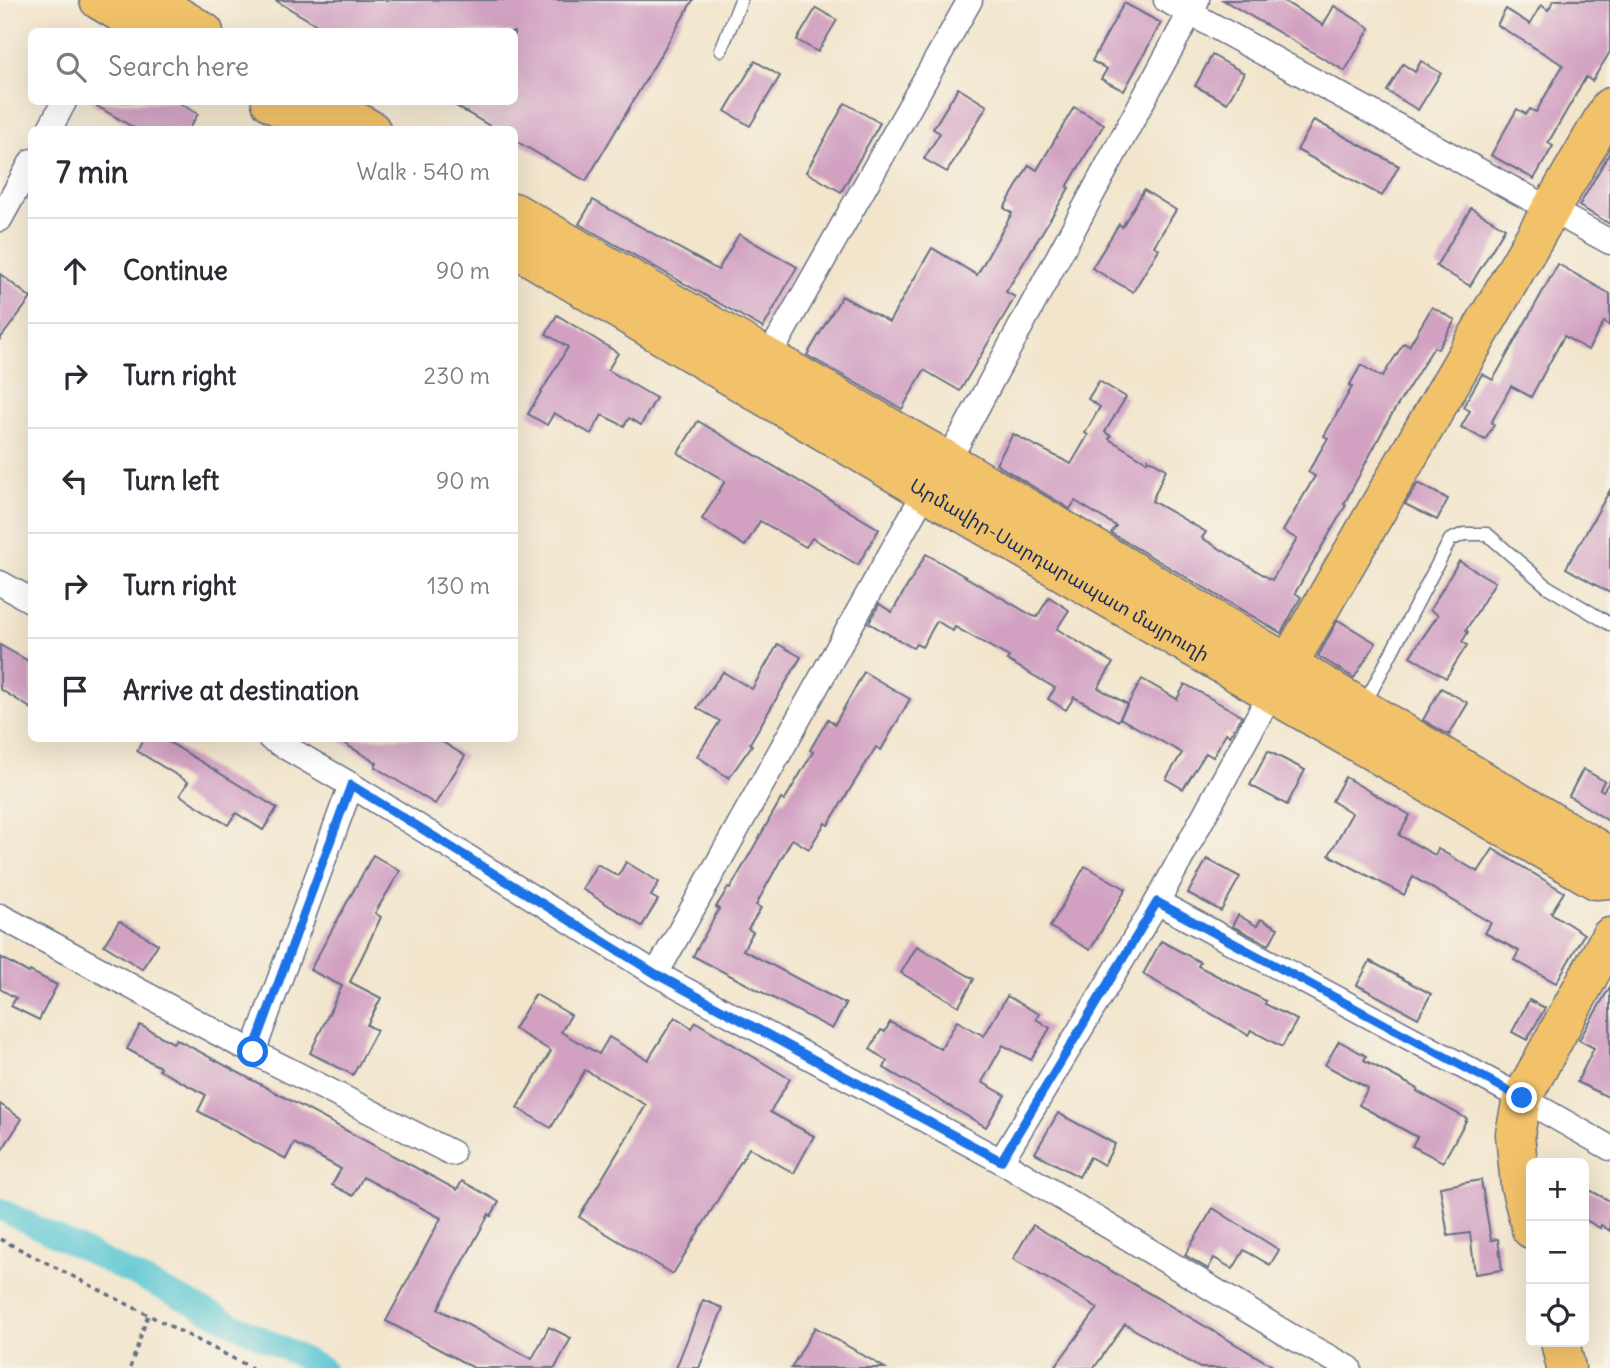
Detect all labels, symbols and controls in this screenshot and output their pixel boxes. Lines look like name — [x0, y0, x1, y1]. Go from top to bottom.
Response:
search box — [28, 28, 518, 105]
icon: search — [52, 48, 90, 86]
text: Search here — [108, 50, 249, 83]
text: 7 min — [56, 153, 128, 191]
text: Walk · 540 m — [356, 157, 490, 186]
icon: ahead — [56, 252, 94, 290]
text: Continue — [123, 254, 228, 287]
text: 90 m — [436, 256, 490, 285]
icon: right — [56, 357, 94, 395]
text: Turn right — [123, 359, 236, 392]
text: 230 m — [424, 361, 490, 390]
icon: left — [56, 462, 94, 500]
text: Turn left — [123, 464, 219, 497]
text: 90 m — [436, 466, 490, 495]
street label: Արմավիր-Սարդարապատ մայրուղի — [906, 473, 1214, 666]
icon: right — [56, 567, 94, 605]
text: Turn right — [123, 569, 236, 602]
text: 130 m — [427, 571, 490, 600]
icon: arrive — [56, 672, 94, 710]
text: Arrive at destination — [123, 674, 359, 707]
route start — [237, 1036, 268, 1067]
route end — [1506, 1082, 1537, 1113]
map controls — [1526, 1158, 1589, 1347]
button: + — [1526, 1158, 1589, 1221]
button: − — [1526, 1221, 1589, 1284]
button: locate — [1526, 1284, 1589, 1347]

